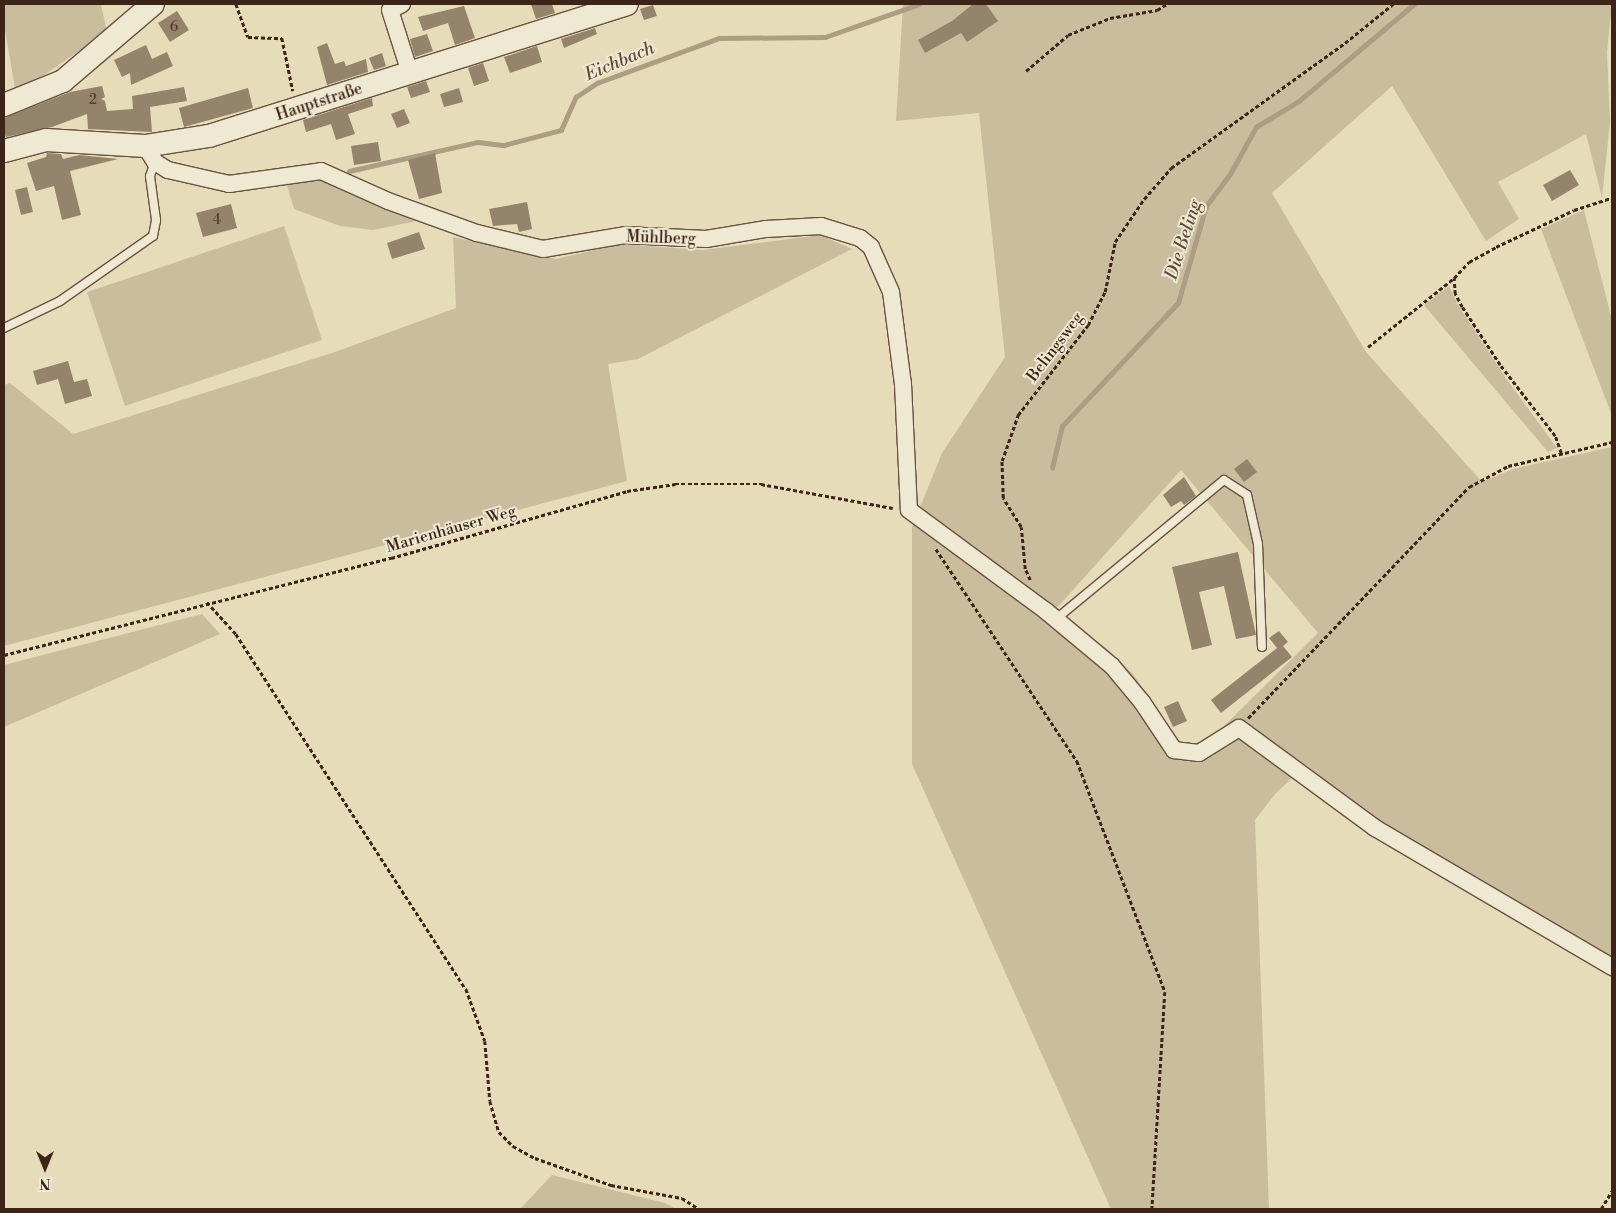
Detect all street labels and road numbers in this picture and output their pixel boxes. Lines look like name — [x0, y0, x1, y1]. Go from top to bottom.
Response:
street label: Hauptstraße — [273, 79, 365, 125]
street label: Mühlberg — [626, 227, 696, 249]
street label: Belingsweg — [1023, 309, 1087, 385]
street label: Marienhäuser Weg — [384, 501, 518, 557]

